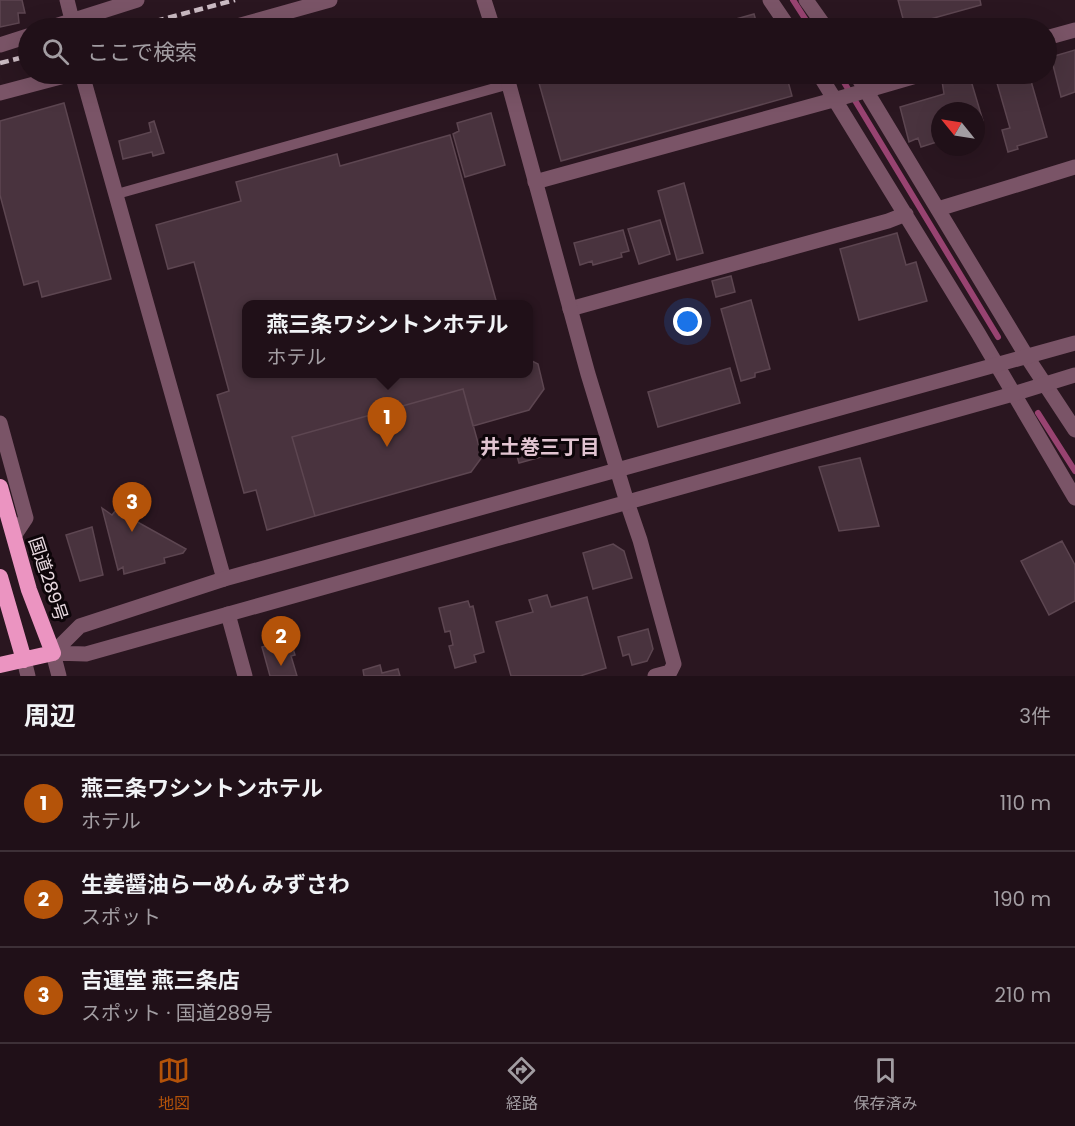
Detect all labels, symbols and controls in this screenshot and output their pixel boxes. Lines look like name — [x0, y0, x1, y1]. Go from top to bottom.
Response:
search box — [18, 18, 1057, 84]
icon: search — [39, 35, 72, 68]
text: ここで検索 — [87, 37, 197, 68]
north arrow — [931, 102, 985, 156]
popup — [242, 300, 533, 378]
your location — [673, 307, 702, 336]
text: 燕三条ワシントンホテル — [266, 309, 509, 340]
text: ホテル — [266, 343, 326, 371]
pin: 1 — [368, 398, 406, 447]
district label: 井土巻三丁目 — [480, 433, 600, 461]
pin: 3 — [112, 482, 152, 532]
street label: 国道289号 — [23, 534, 74, 624]
pin: 2 — [262, 616, 300, 666]
text: 周辺 — [24, 698, 76, 734]
text: 3件 — [1019, 702, 1051, 730]
text: 燕三条ワシントンホテル — [81, 773, 323, 804]
text: 1 — [40, 789, 47, 817]
text: 110 m — [1000, 789, 1051, 817]
text: ホテル — [81, 807, 141, 835]
text: 生姜醤油らーめん みずさわ — [81, 869, 350, 900]
text: 2 — [38, 885, 49, 913]
text: 190 m — [994, 885, 1051, 913]
text: スポット — [81, 903, 161, 931]
text: 吉運堂 燕三条店 — [81, 965, 240, 996]
text: 3 — [37, 981, 50, 1009]
text: 210 m — [995, 981, 1051, 1009]
text: スポット · 国道289号 — [81, 999, 273, 1027]
tab: 地図 — [157, 1054, 190, 1116]
tab: 経路 — [505, 1054, 538, 1116]
tab: 保存済み — [853, 1054, 917, 1116]

